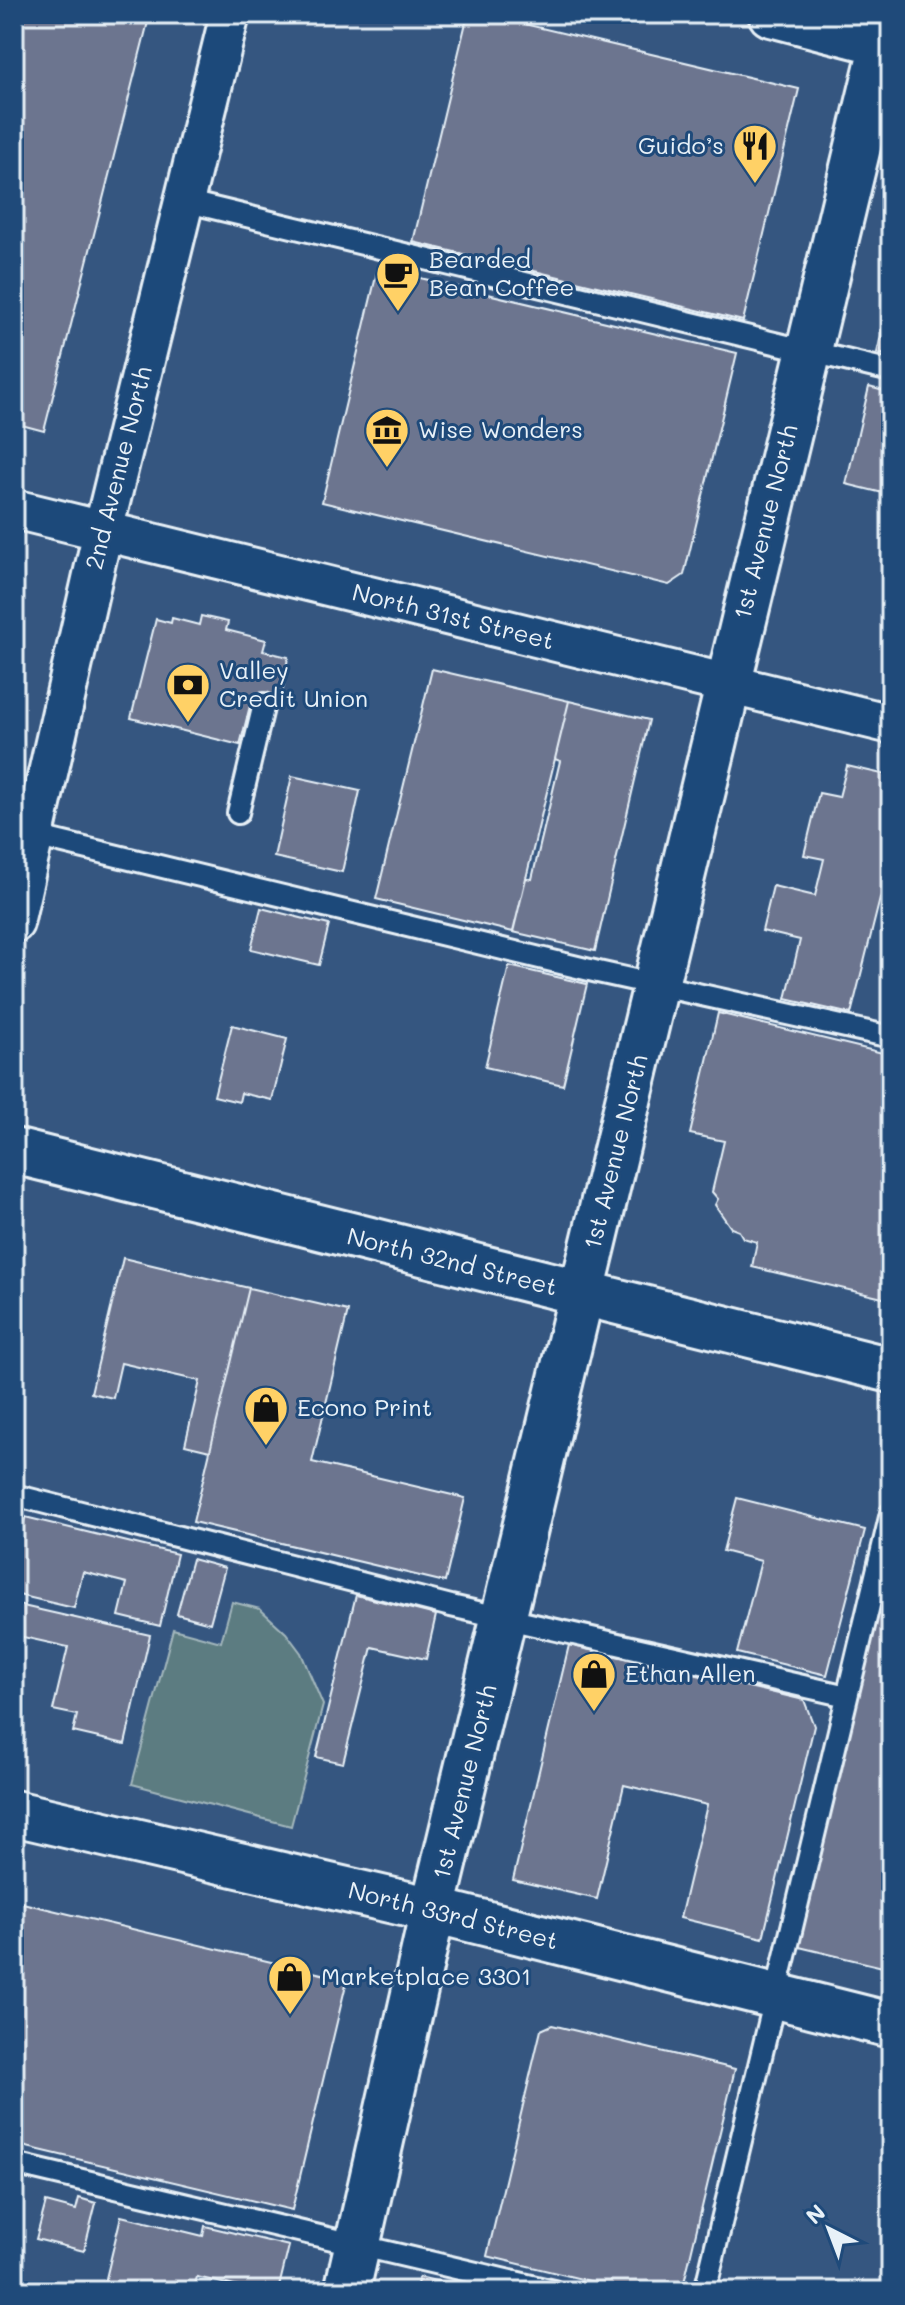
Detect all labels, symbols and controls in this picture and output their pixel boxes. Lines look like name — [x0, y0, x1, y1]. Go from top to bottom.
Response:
restaurant icon: Guido’s — [731, 122, 779, 185]
place label: Guido’s — [638, 129, 724, 160]
place label: Bearded Bean Coffee — [429, 243, 574, 302]
cafe icon: Bearded Bean Coffee — [374, 250, 422, 313]
street label: 2nd Avenue North — [77, 363, 158, 572]
museum icon: Wise Wonders — [363, 406, 411, 469]
place label: Wise Wonders — [418, 413, 583, 444]
street label: 1st Avenue North — [725, 421, 804, 622]
street label: North 31st Street — [349, 575, 557, 656]
place label: Valley Credit Union — [219, 654, 368, 713]
bank icon: Valley Credit Union — [164, 661, 212, 724]
street label: 1st Avenue North — [575, 1051, 654, 1252]
street label: North 32nd Street — [344, 1219, 561, 1302]
shop icon: Econo Print — [242, 1384, 290, 1447]
place label: Econo Print — [297, 1391, 432, 1422]
shop icon: Ethan Allen — [570, 1650, 618, 1713]
place label: Ethan Allen — [625, 1657, 756, 1688]
street label: 1st Avenue North — [424, 1681, 503, 1882]
street label: North 33rd Street — [345, 1873, 562, 1956]
shop icon: Marketplace 3301 — [266, 1953, 314, 2016]
place label: Marketplace 3301 — [321, 1960, 531, 1991]
north arrow — [789, 2189, 869, 2269]
text: N — [799, 2197, 831, 2230]

